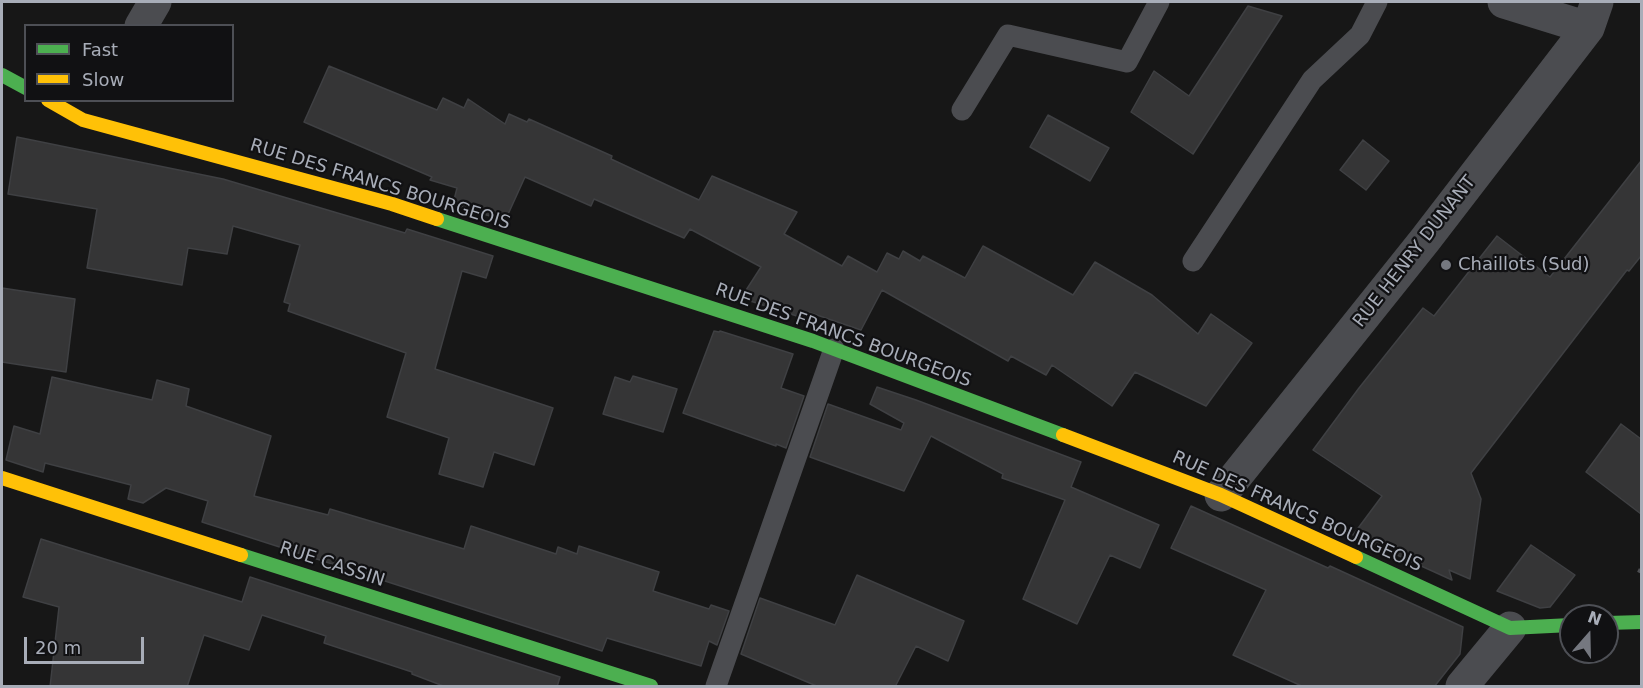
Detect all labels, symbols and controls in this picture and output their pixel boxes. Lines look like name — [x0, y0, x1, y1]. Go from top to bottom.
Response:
legend — [24, 24, 234, 102]
text: Fast — [82, 39, 118, 60]
text: Slow — [82, 69, 124, 90]
street label: RUE DES FRANCS BOURGEOIS — [247, 135, 513, 235]
street label: RUE HENRY DUNANT — [1349, 172, 1481, 332]
place label: Chaillots (Sud) — [1458, 254, 1589, 276]
marker: Chaillots (Sud) — [1439, 258, 1453, 272]
street label: RUE DES FRANCS BOURGEOIS — [712, 280, 974, 392]
street label: RUE DES FRANCS BOURGEOIS — [1169, 447, 1425, 577]
street label: RUE CASSIN — [277, 538, 387, 592]
north arrow — [1559, 604, 1619, 664]
text: N — [1585, 607, 1604, 630]
scale bar — [27, 625, 147, 663]
text: 20 m — [35, 637, 81, 658]

